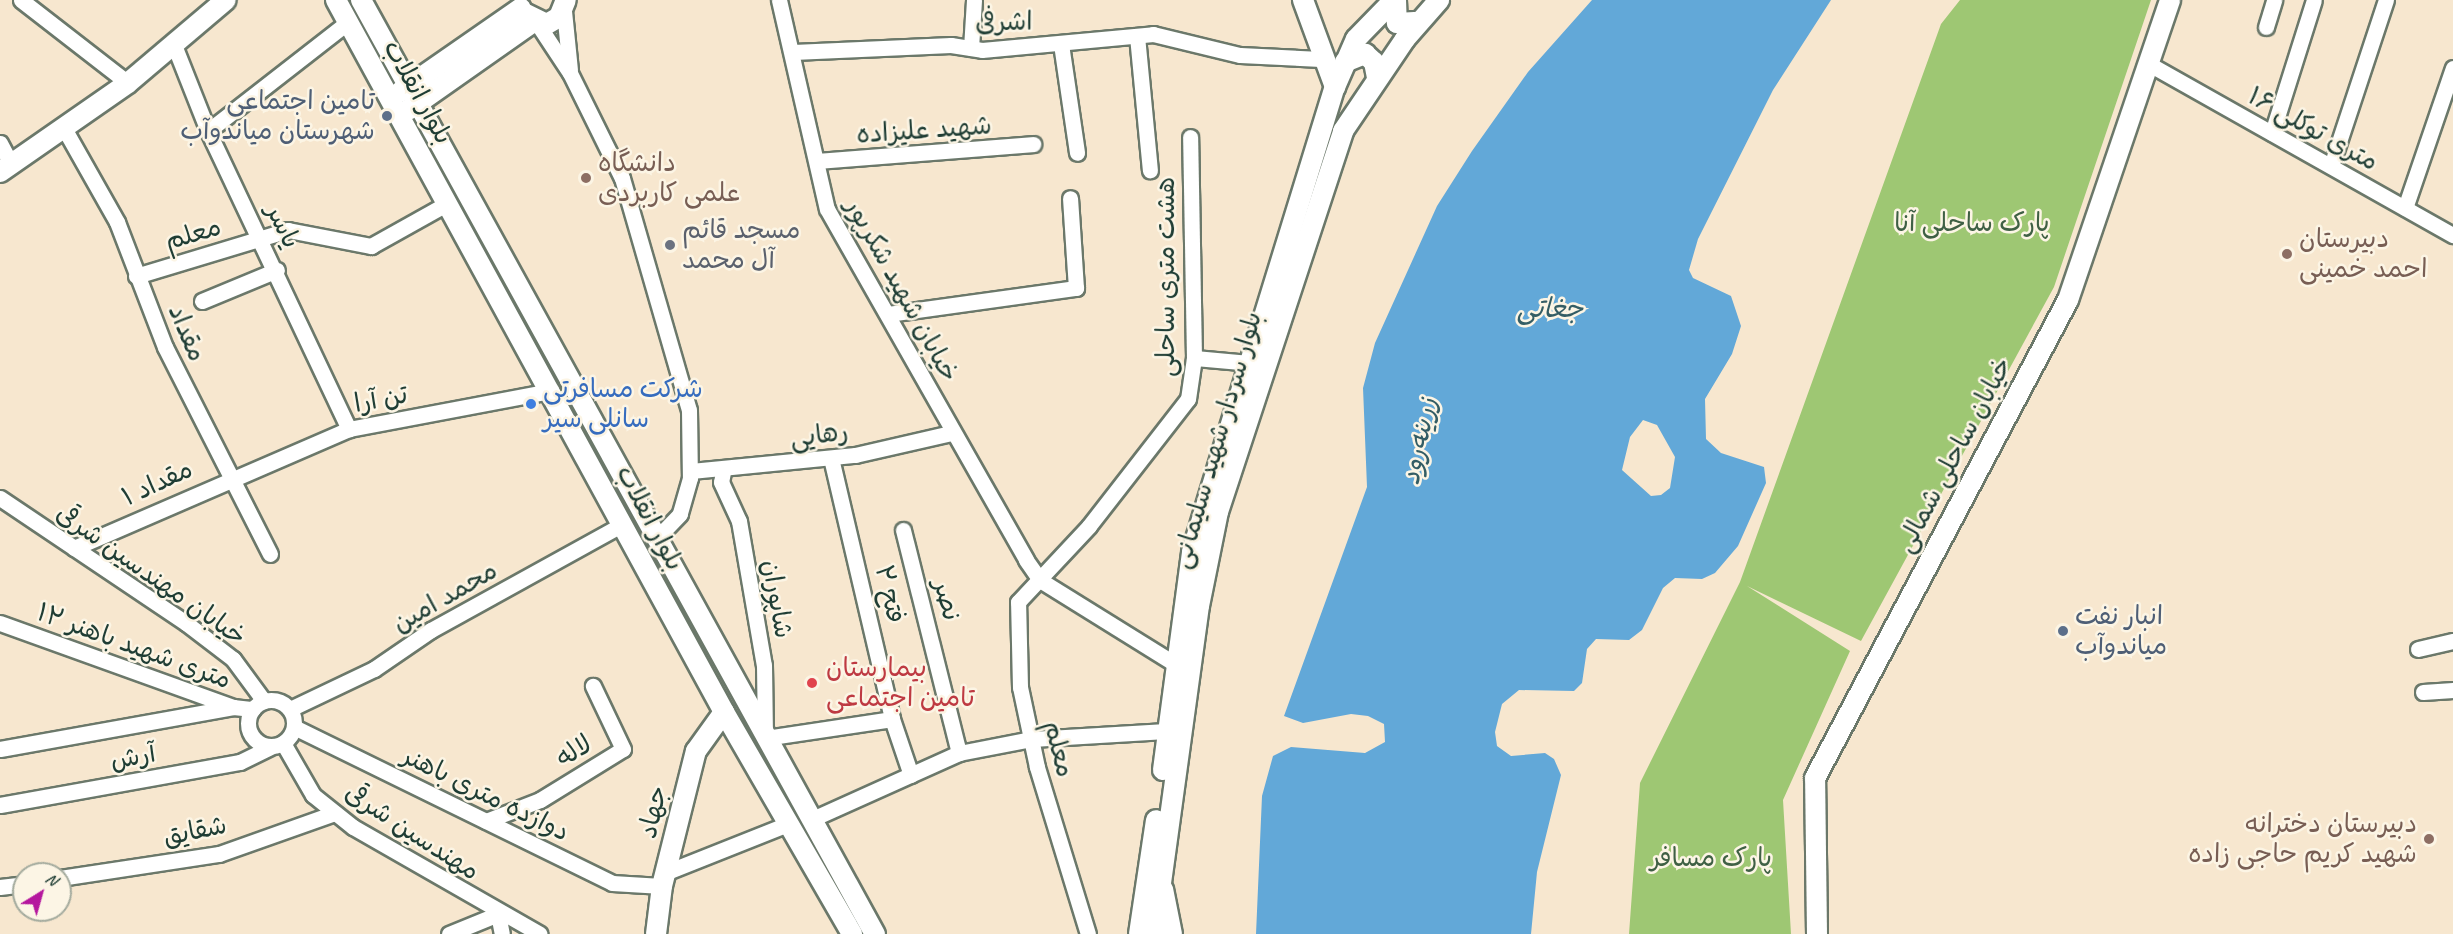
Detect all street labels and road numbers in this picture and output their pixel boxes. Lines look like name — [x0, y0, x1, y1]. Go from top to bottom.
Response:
street label: اشرفی — [975, 6, 1033, 38]
street label: بلوار انقلاب — [377, 34, 459, 150]
street label: ۱۶ متری توکلی — [2242, 80, 2384, 178]
street label: شهید علیزاده — [855, 110, 993, 150]
street label: هشت متری ساحلی — [1150, 177, 1182, 377]
street label: خیابان شهید شکرپور — [839, 193, 965, 387]
street label: یاسر — [259, 199, 307, 253]
street label: معلم — [161, 211, 225, 257]
street label: مقداد — [161, 300, 213, 366]
street label: بلوار سردار شهید سلیمانی — [1165, 308, 1269, 572]
street label: خیابان ساحلی شمالی — [1889, 352, 2019, 558]
street label: تن آرا — [352, 379, 410, 419]
street label: رهایی — [788, 415, 850, 455]
street label: مقداد ۱ — [117, 453, 197, 513]
street label: بلوار انقلاب — [609, 460, 691, 576]
street label: خیابان مهندسین شرقی — [50, 498, 252, 652]
street label: محمد امین — [387, 555, 503, 639]
street label: شاپوران — [755, 557, 799, 641]
street label: فتح ۲ — [868, 562, 912, 626]
street label: نصر — [927, 576, 967, 624]
street label: ۱۲ متری شهید باهنر — [33, 596, 235, 696]
street label: معلم — [1037, 718, 1081, 780]
street label: لاله — [550, 728, 598, 774]
street label: آرش — [108, 738, 158, 776]
street label: دوازده متری باهنر — [398, 740, 574, 848]
street label: مهندسین شرقی — [339, 777, 485, 887]
street label: جهاد — [632, 783, 674, 841]
street label: شقایق — [160, 809, 230, 853]

